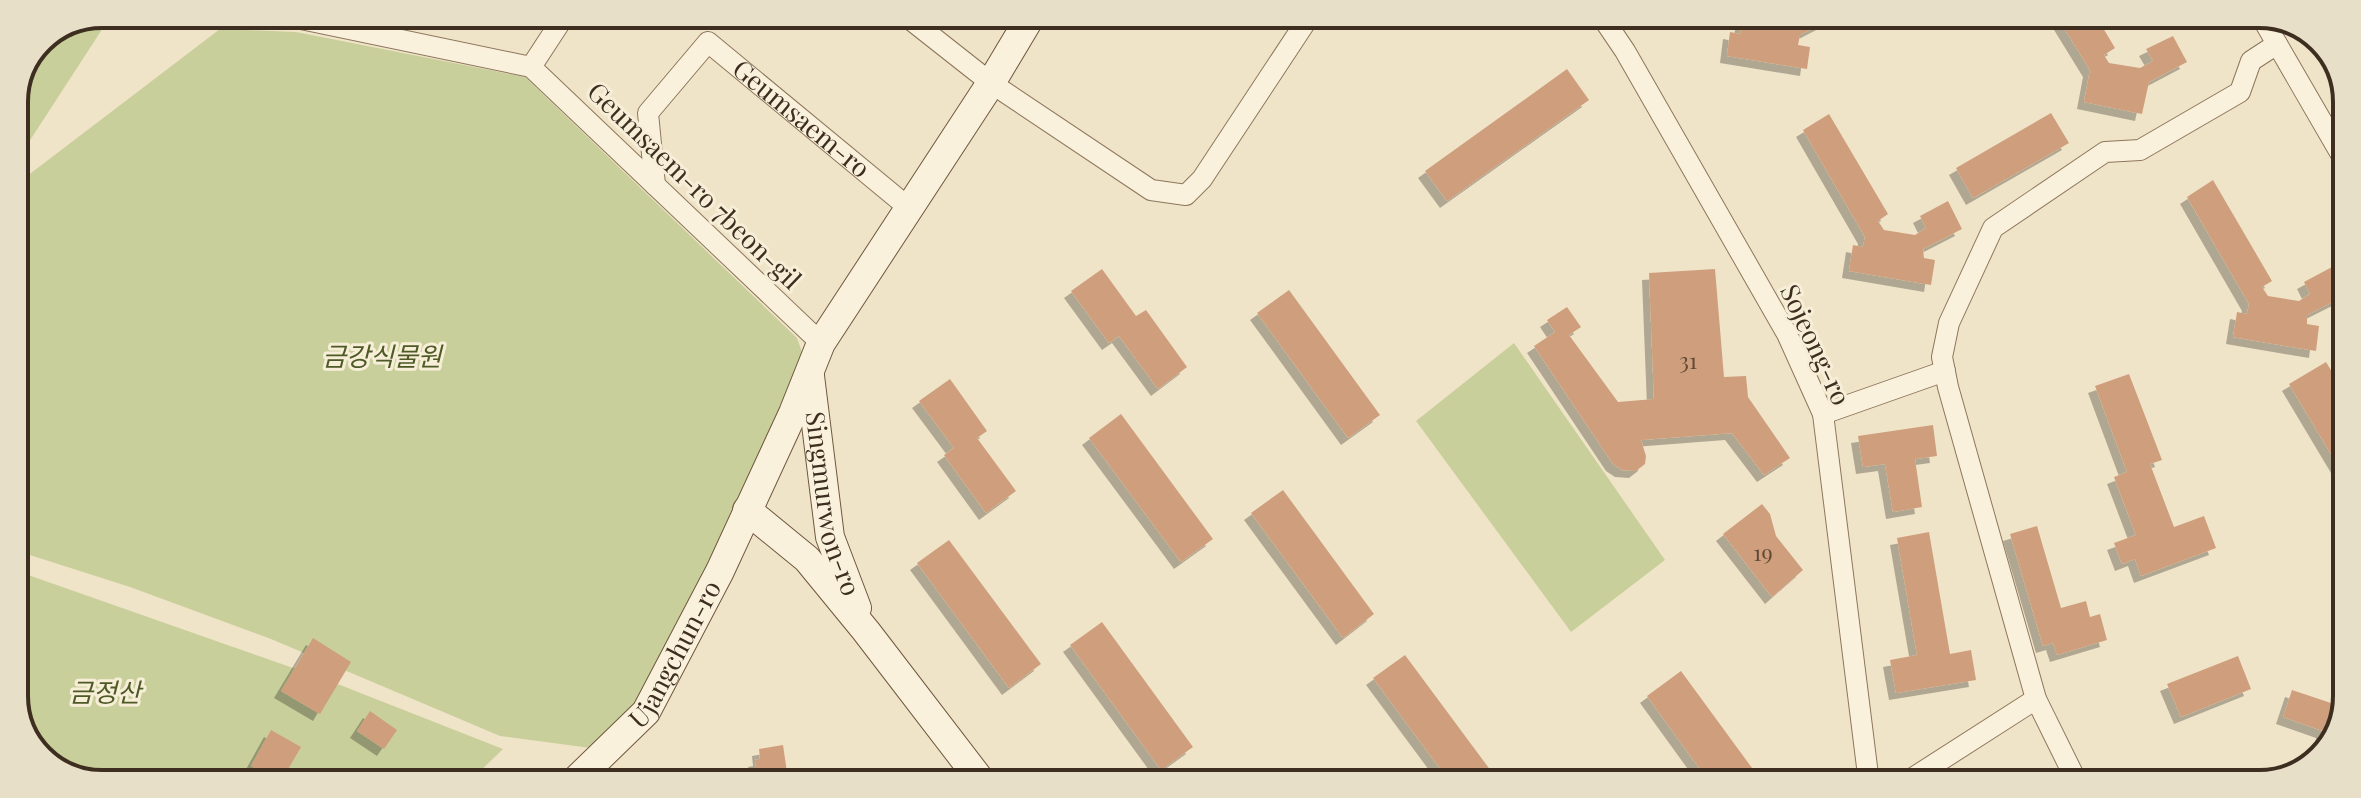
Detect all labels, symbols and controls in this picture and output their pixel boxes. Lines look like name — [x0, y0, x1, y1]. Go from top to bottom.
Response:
street label: Geumsaem-ro — [726, 51, 878, 185]
street label: Geumsaem-ro 7beon-gil — [581, 74, 810, 296]
street label: Sojeong-ro — [1773, 278, 1860, 411]
park label: 금강식물원 — [322, 338, 444, 373]
house number: 31 — [1679, 345, 1697, 375]
street label: Singmurwon-ro — [799, 409, 870, 600]
house number: 19 — [1753, 537, 1773, 567]
street label: Ujangchun-ro — [621, 574, 728, 735]
park label: 금정산 — [69, 674, 144, 709]

